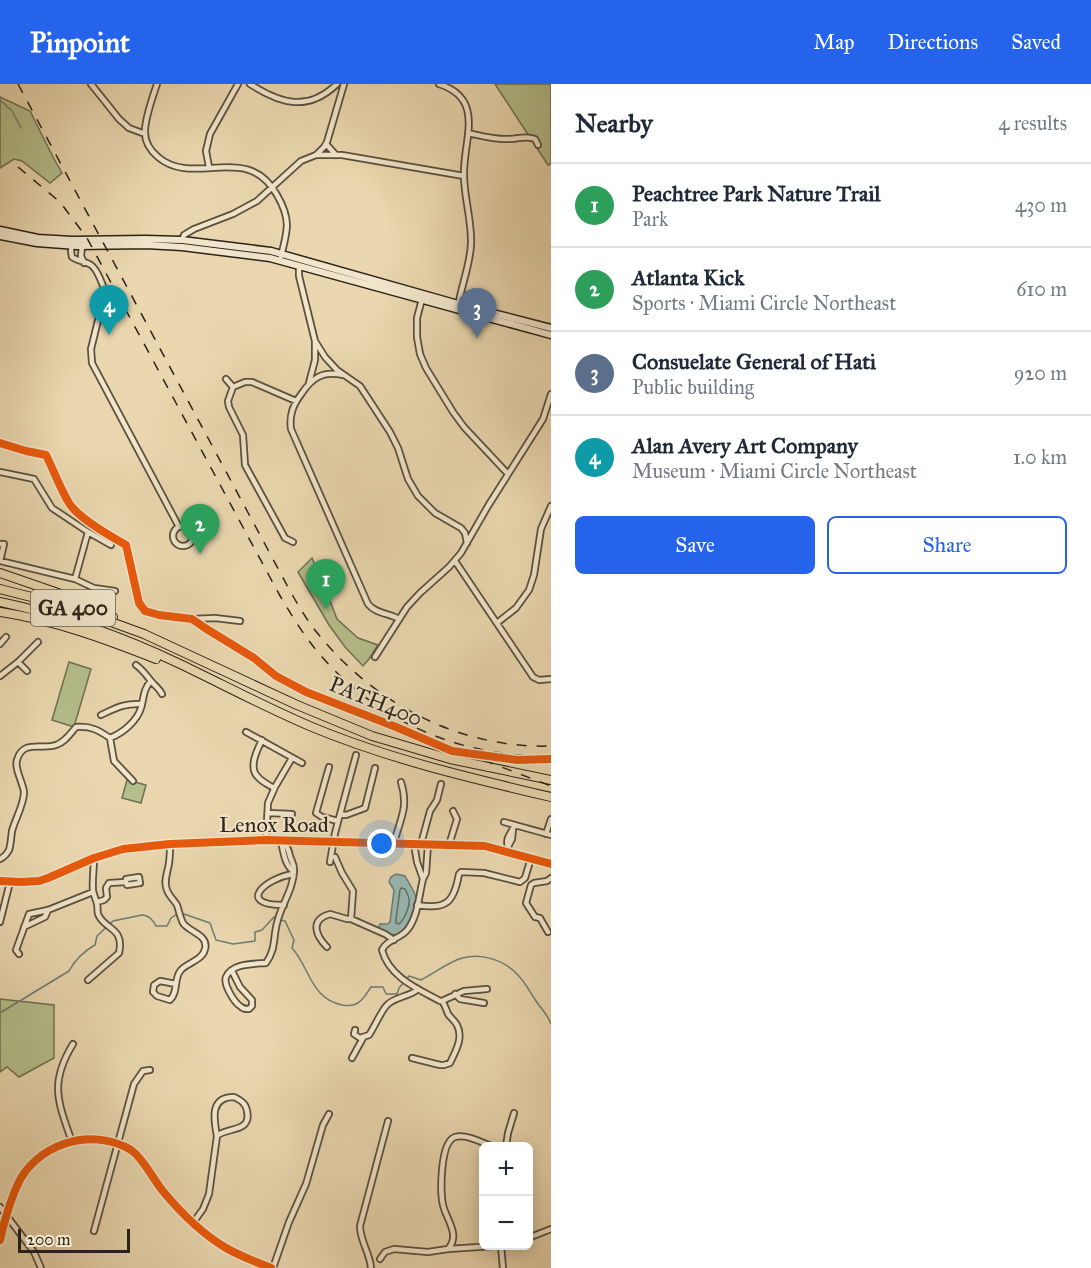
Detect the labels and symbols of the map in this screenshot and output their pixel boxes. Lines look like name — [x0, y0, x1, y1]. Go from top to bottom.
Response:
pin: 4 — [90, 286, 128, 335]
pin: 3 — [458, 288, 496, 338]
pin: 2 — [180, 504, 220, 554]
pin: 1 — [306, 560, 346, 609]
road number: GA 400 — [31, 590, 115, 626]
street label: PATH400 — [325, 670, 427, 732]
street label: Lenox Road — [219, 811, 329, 838]
your location — [367, 829, 396, 858]
scale bar — [18, 1226, 130, 1254]

